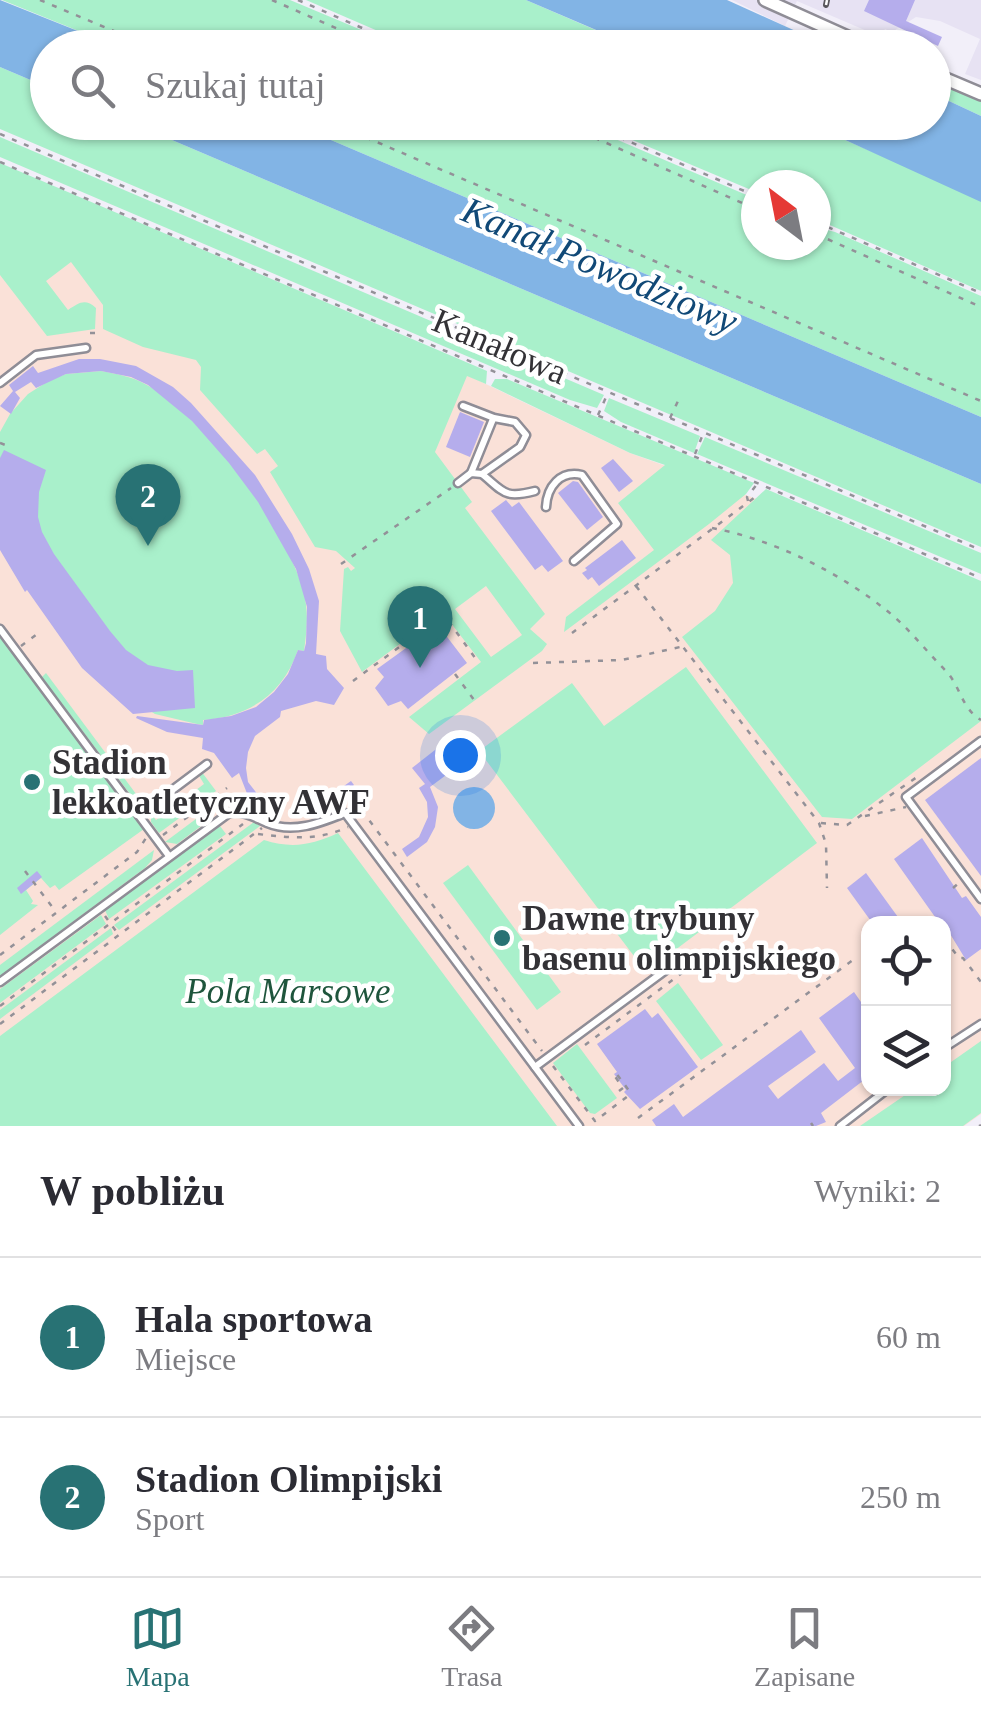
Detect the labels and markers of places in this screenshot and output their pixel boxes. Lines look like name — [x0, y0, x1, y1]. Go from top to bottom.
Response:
pin: 2 — [116, 464, 180, 546]
pin: 1 — [388, 586, 452, 668]
place label: Stadion lekkoatletyczny AWF — [52, 743, 370, 822]
marker: Stadion lekkoatletyczny AWF — [21, 771, 43, 793]
place label: Dawne trybuny basenu olimpijskiego — [522, 899, 836, 978]
marker: Dawne trybuny basenu olimpijskiego — [491, 927, 513, 949]

